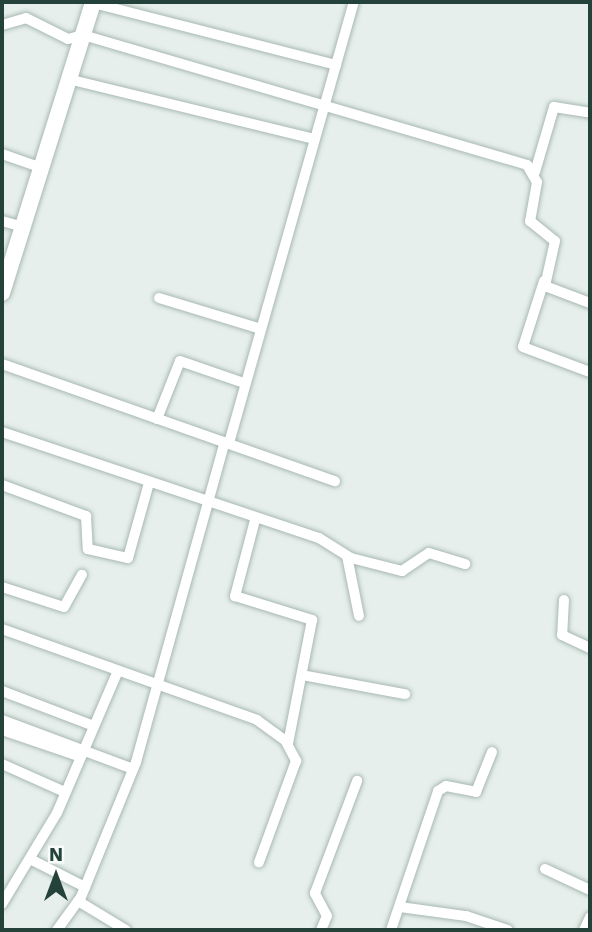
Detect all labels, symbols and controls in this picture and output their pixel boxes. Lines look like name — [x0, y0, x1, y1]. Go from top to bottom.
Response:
north arrow — [21, 841, 91, 911]
text: N — [49, 843, 63, 866]

